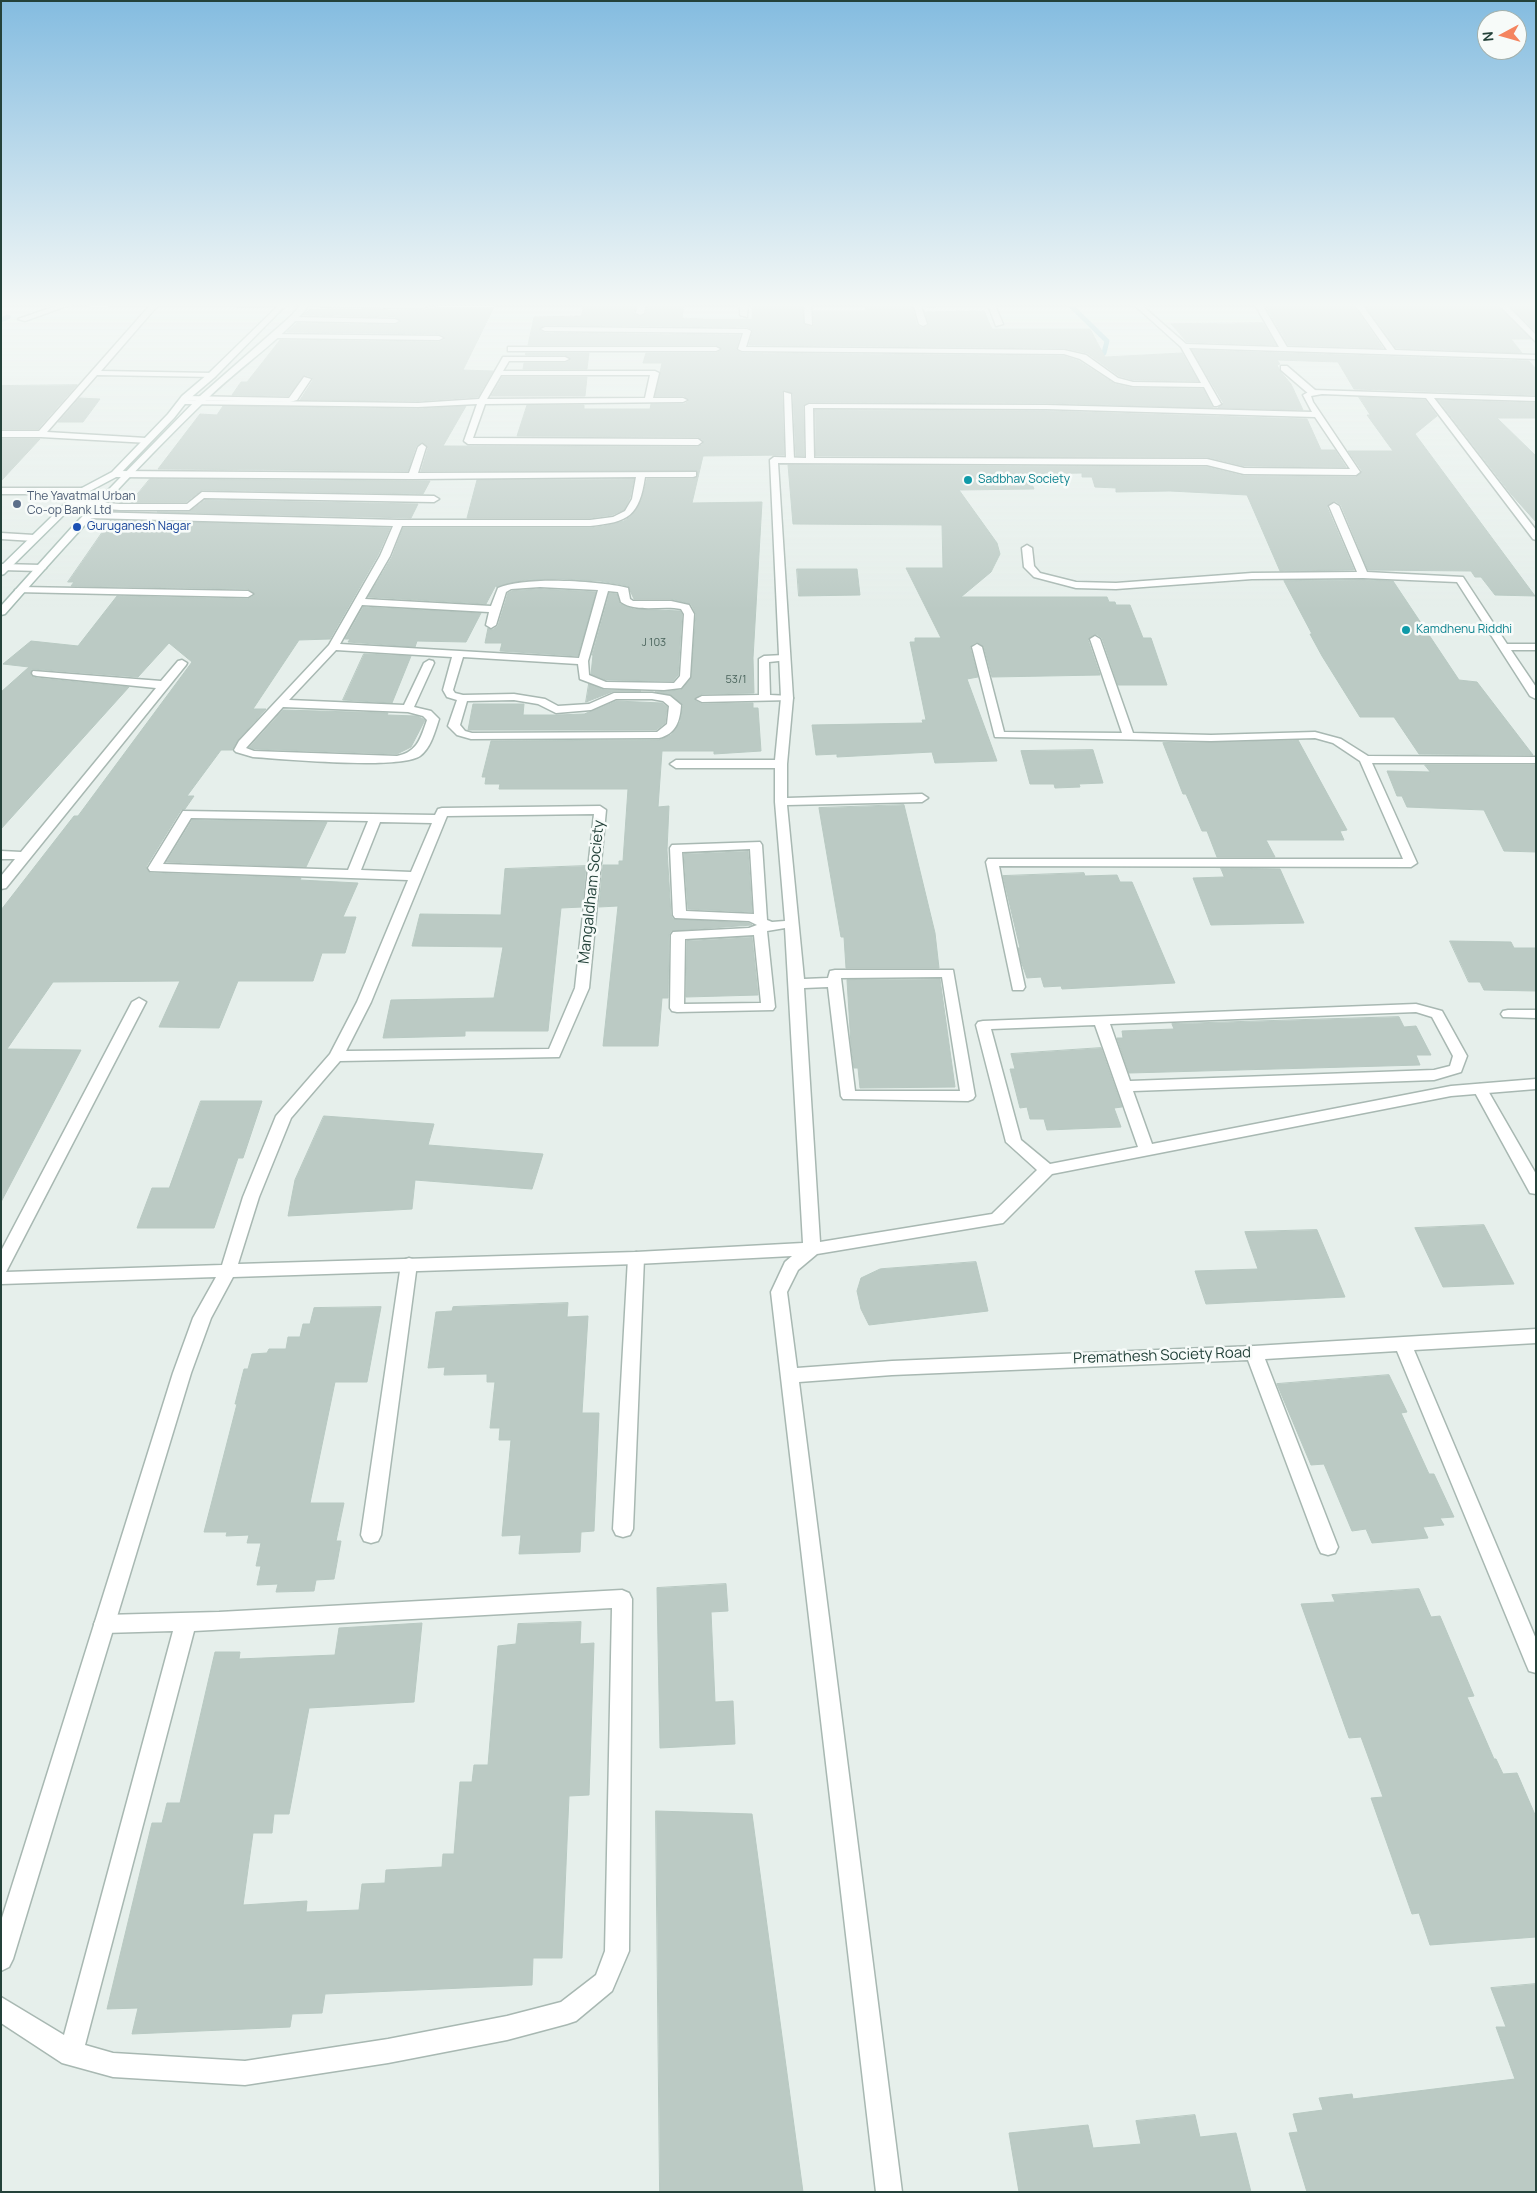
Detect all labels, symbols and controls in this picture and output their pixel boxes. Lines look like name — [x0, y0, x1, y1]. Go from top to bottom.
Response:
north arrow — [1477, 10, 1527, 60]
text: N — [1478, 31, 1498, 43]
place label: Sadbhav Society — [978, 473, 1070, 487]
marker: Sadbhav Society — [962, 474, 974, 486]
place label: The Yavatmal Urban Co-op Bank Ltd — [27, 490, 136, 518]
marker: The Yavatmal Urban Co-op Bank Ltd — [11, 498, 23, 510]
place label: Guruganesh Nagar — [87, 520, 191, 534]
marker: Guruganesh Nagar — [71, 521, 83, 533]
place label: Kamdhenu Riddhi — [1416, 623, 1512, 637]
marker: Kamdhenu Riddhi — [1400, 624, 1412, 636]
house number: J 103 — [642, 636, 666, 650]
house number: 53/1 — [726, 673, 746, 687]
street label: Mangaldham Society — [575, 819, 609, 965]
street label: Premathesh Society Road — [1073, 1344, 1251, 1368]

